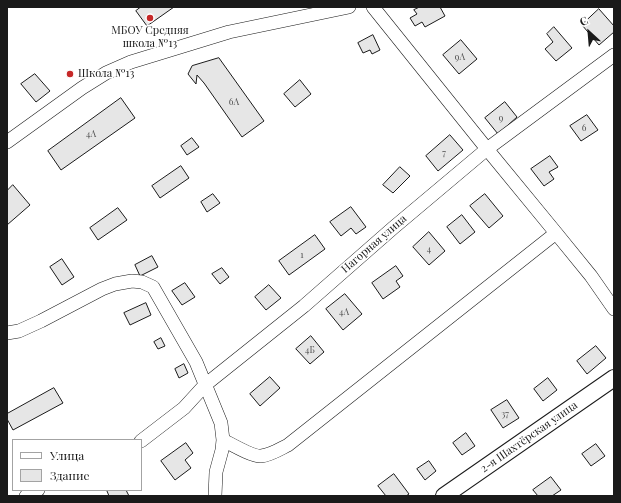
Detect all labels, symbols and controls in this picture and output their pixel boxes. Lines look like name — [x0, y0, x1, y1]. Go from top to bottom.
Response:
north arrow — [569, 12, 609, 52]
text: С — [577, 12, 590, 29]
marker: МБОУ Средняя школа №13 — [145, 13, 155, 23]
place label: МБОУ Средняя школа №13 — [111, 24, 189, 50]
house number: 9А — [455, 52, 465, 62]
place label: Школа №13 — [78, 67, 134, 81]
marker: Школа №13 — [65, 69, 75, 79]
house number: 6А — [229, 97, 239, 107]
house number: 9 — [499, 113, 503, 123]
house number: 6 — [582, 123, 586, 133]
house number: 4А — [86, 129, 96, 139]
house number: 7 — [442, 148, 446, 158]
street label: Нагорная улица — [339, 212, 409, 276]
house number: 4 — [427, 244, 431, 254]
house number: 1 — [300, 250, 304, 260]
house number: 4А — [339, 307, 349, 317]
house number: 4Б — [305, 345, 315, 355]
street label: 2-я Шахтёрская улица — [478, 399, 580, 475]
house number: 37 — [501, 409, 509, 419]
legend — [12, 439, 142, 491]
text: Улица — [50, 447, 84, 463]
text: Здание — [50, 467, 90, 483]

